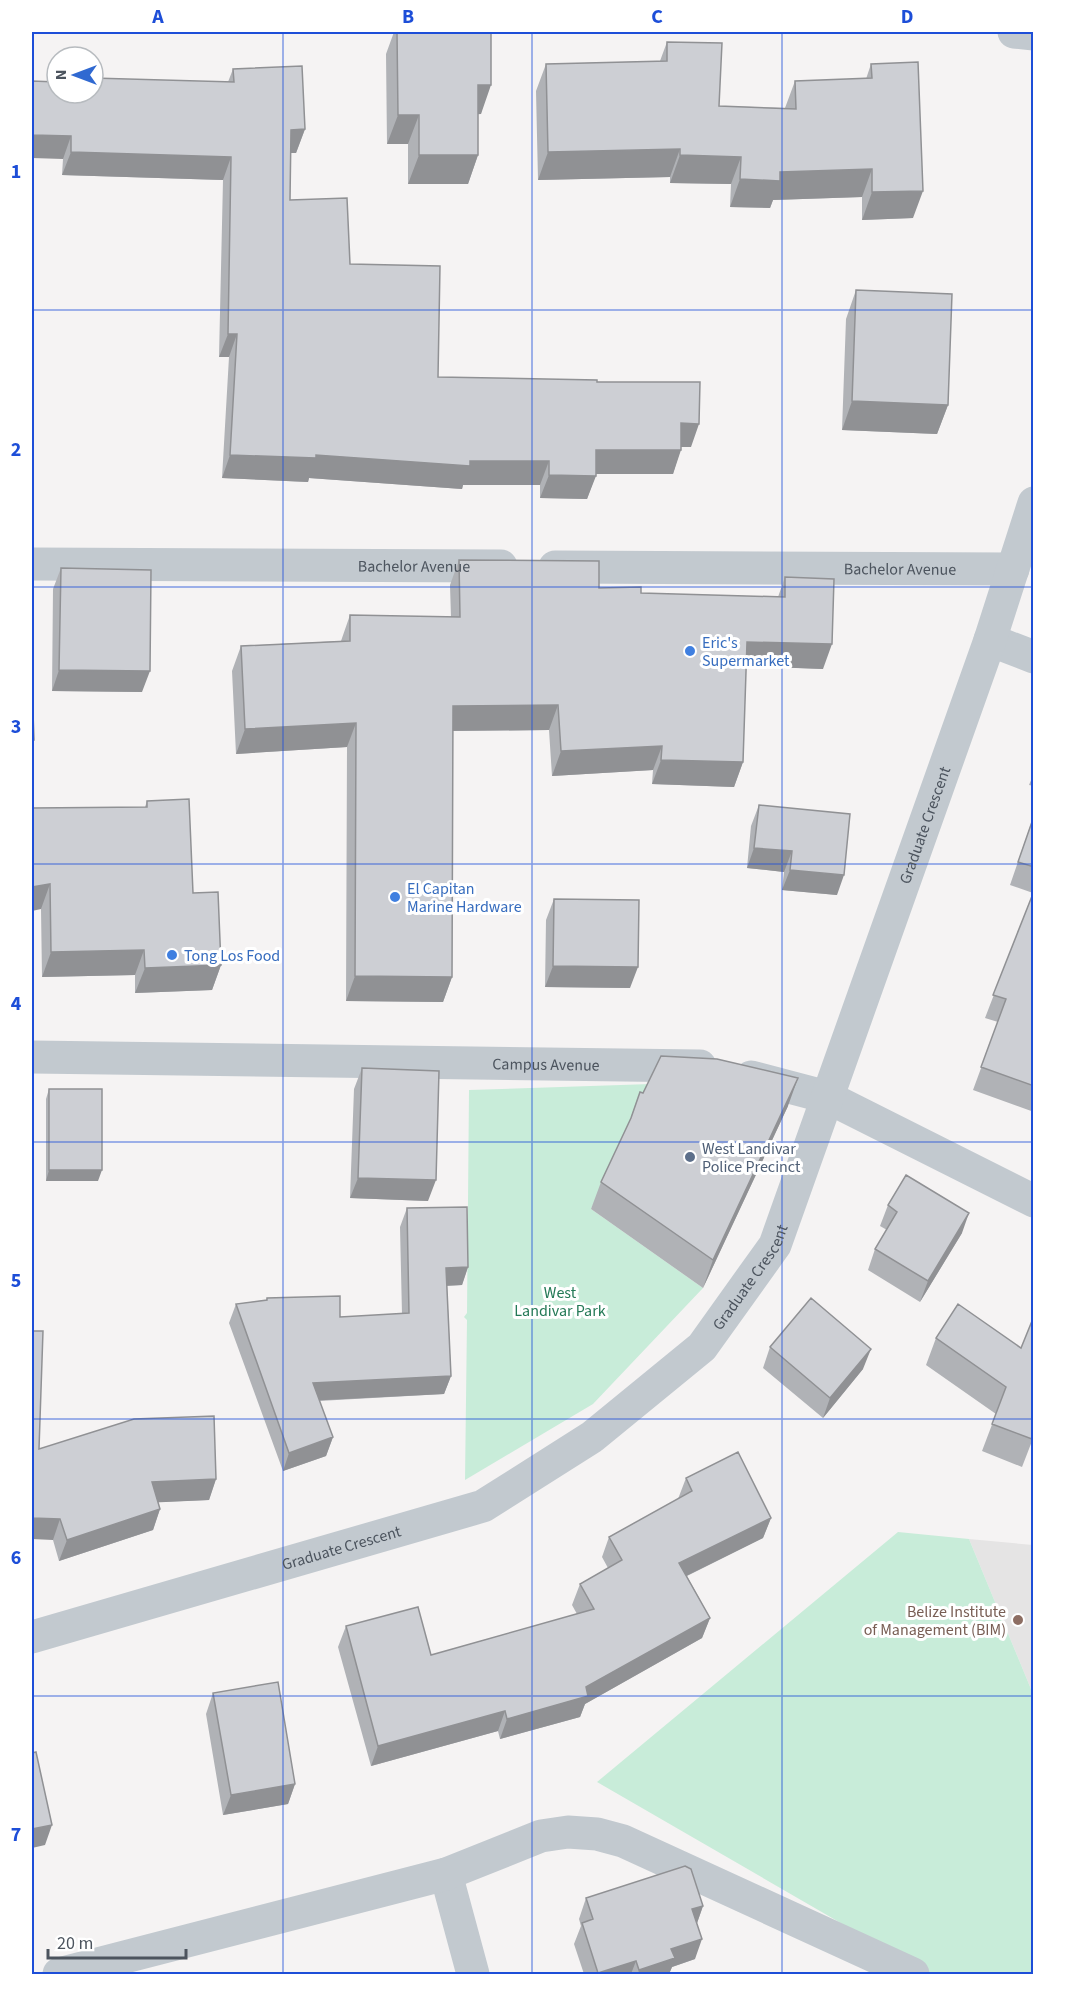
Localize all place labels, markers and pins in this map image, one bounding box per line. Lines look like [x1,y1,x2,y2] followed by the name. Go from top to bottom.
[702,632,790,672] place label: Eric's Supermarket
[683,644,697,658] marker: Eric's Supermarket
[407,878,522,918] place label: El Capitan Marine Hardware
[388,890,402,904] marker: El Capitan Marine Hardware
[184,945,280,967] place label: Tong Los Food
[165,948,179,962] marker: Tong Los Food
[702,1138,801,1178] place label: West Landivar Police Precinct
[683,1150,697,1164] marker: West Landivar Police Precinct
[864,1601,1006,1641] place label: Belize Institute of Management (BIM)
[1011,1613,1025,1627] marker: Belize Institute of Management (BIM)

